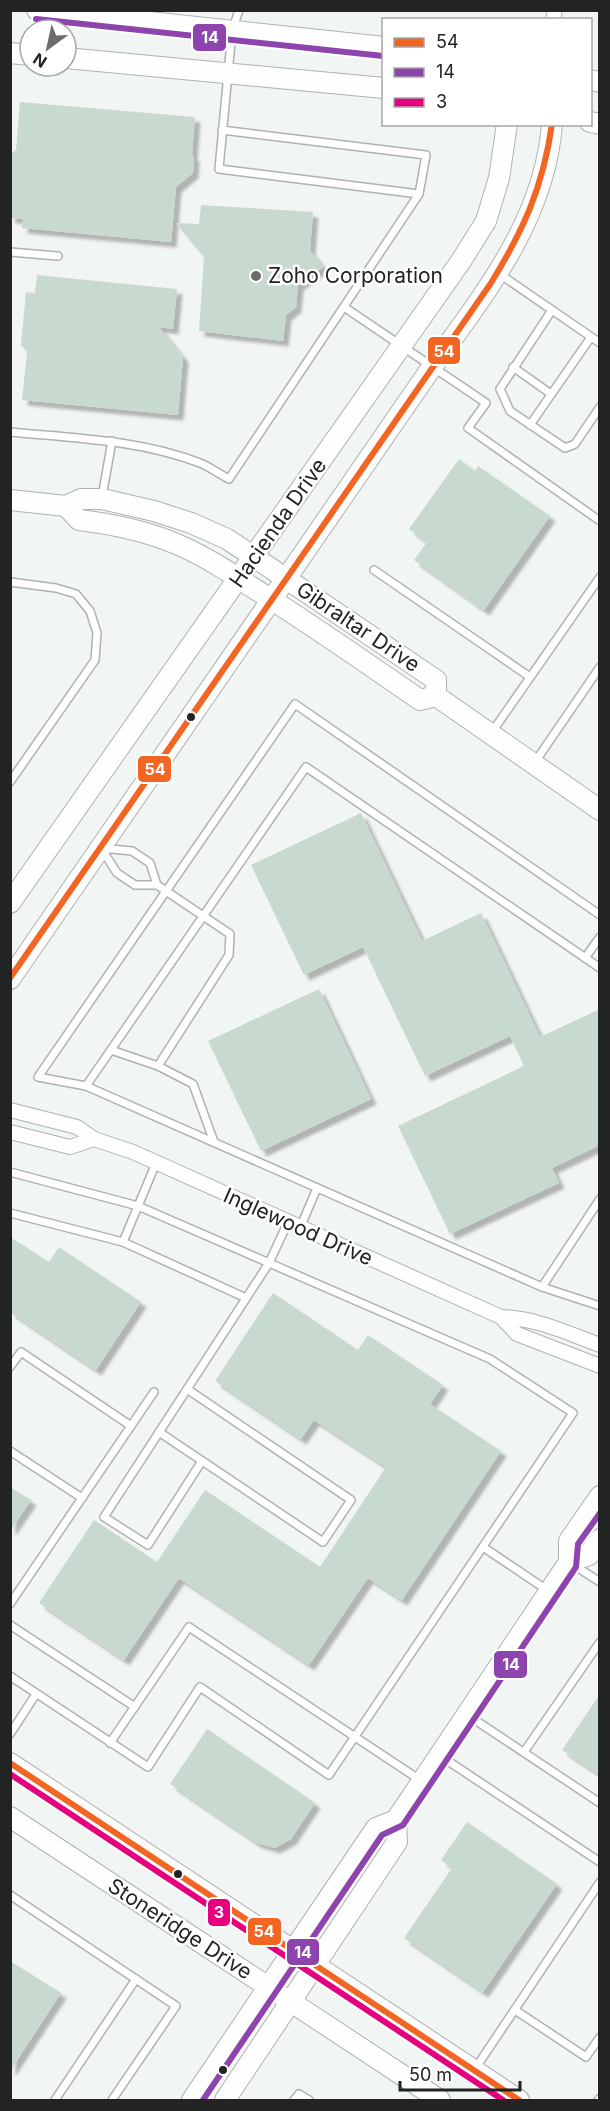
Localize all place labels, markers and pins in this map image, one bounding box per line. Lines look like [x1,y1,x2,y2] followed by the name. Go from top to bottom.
[268,263,443,288] place label: Zoho Corporation
[249,269,263,283] marker: Zoho Corporation
[185,711,197,723] unlabelled marker
[172,1868,184,1880] unlabelled marker
[217,2064,229,2076] unlabelled marker

